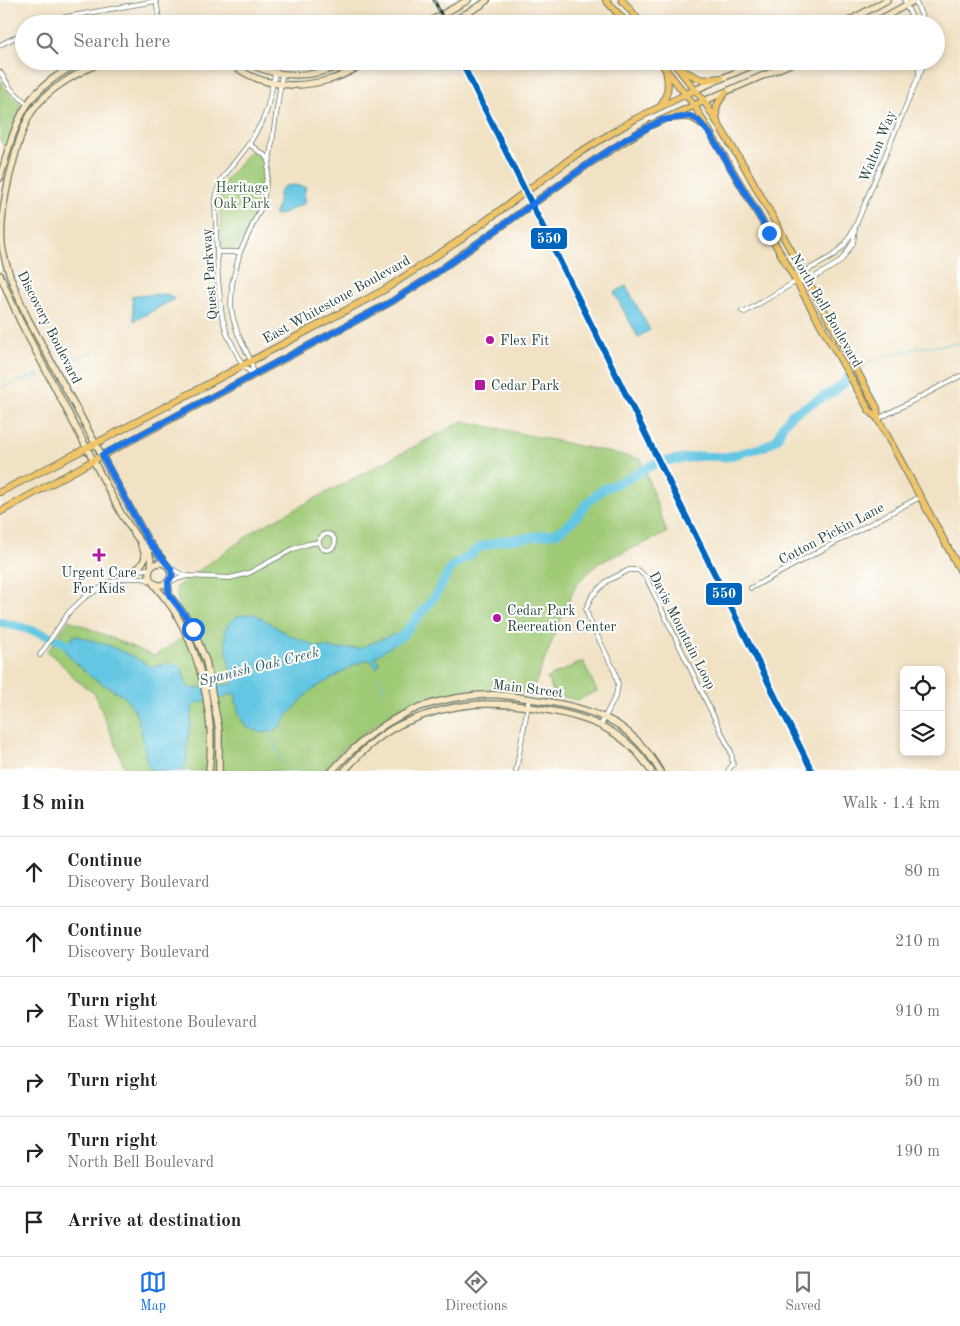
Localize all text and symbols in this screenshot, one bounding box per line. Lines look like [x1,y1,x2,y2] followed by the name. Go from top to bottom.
[15,15,945,70] search box
[33,29,61,57] icon: search
[73,33,170,52] text: Search here
[857,108,899,184] street label: Walton Way
[214,181,270,211] park label: Heritage Oak Park
[758,222,781,245] route end
[200,227,220,320] street label: Quest Parkway
[530,227,568,250] line badge: 550
[537,232,561,246] text: 550
[788,251,864,370] street label: North Bell Boulevard
[260,253,413,346] street label: East Whitestone Boulevard
[15,269,84,386] street label: Discovery Boulevard
[484,334,496,346] marker: Flex Fit
[500,334,549,348] place label: Flex Fit
[473,378,487,392] marker: Cedar Park
[491,379,560,393] place label: Cedar Park
[777,500,886,567] street label: Cotton Pickin Lane
[92,548,106,562] marker: Urgent Care For Kids
[61,566,137,596] place label: Urgent Care For Kids
[646,569,718,692] street label: Davis Mountain Loop
[705,582,743,606] line badge: 550
[712,587,736,601] text: 550
[507,604,616,634] place label: Cedar Park Recreation Center
[491,612,503,624] marker: Cedar Park Recreation Center
[182,618,205,641] route start
[198,645,321,690] water label: Spanish Oak Creek
[900,666,945,756] map controls
[900,666,945,711] button: locate
[492,678,564,700] street label: Main Street
[900,711,945,756] button: layers
[20,793,85,814] text: 18 min
[842,796,940,812] text: Walk · 1.4 km
[67,852,142,871] text: Continue
[20,858,48,886] icon: ahead
[904,864,940,880] text: 80 m
[67,875,210,891] text: Discovery Boulevard
[67,922,142,941] text: Continue
[20,928,48,956] icon: ahead
[895,934,940,950] text: 210 m
[67,945,210,961] text: Discovery Boulevard
[67,992,157,1011] text: Turn right
[20,998,48,1026] icon: right
[895,1004,940,1020] text: 910 m
[67,1015,257,1031] text: East Whitestone Boulevard
[20,1068,48,1096] icon: right
[67,1072,157,1091] text: Turn right
[904,1074,940,1090] text: 50 m
[67,1132,157,1151] text: Turn right
[20,1138,48,1166] icon: right
[895,1144,940,1160] text: 190 m
[67,1155,214,1171] text: North Bell Boulevard
[20,1208,48,1236] icon: arrive
[67,1212,241,1231] text: Arrive at destination
[139,1268,167,1315] tab: Map
[445,1268,507,1315] tab: Directions
[785,1268,821,1315] tab: Saved

